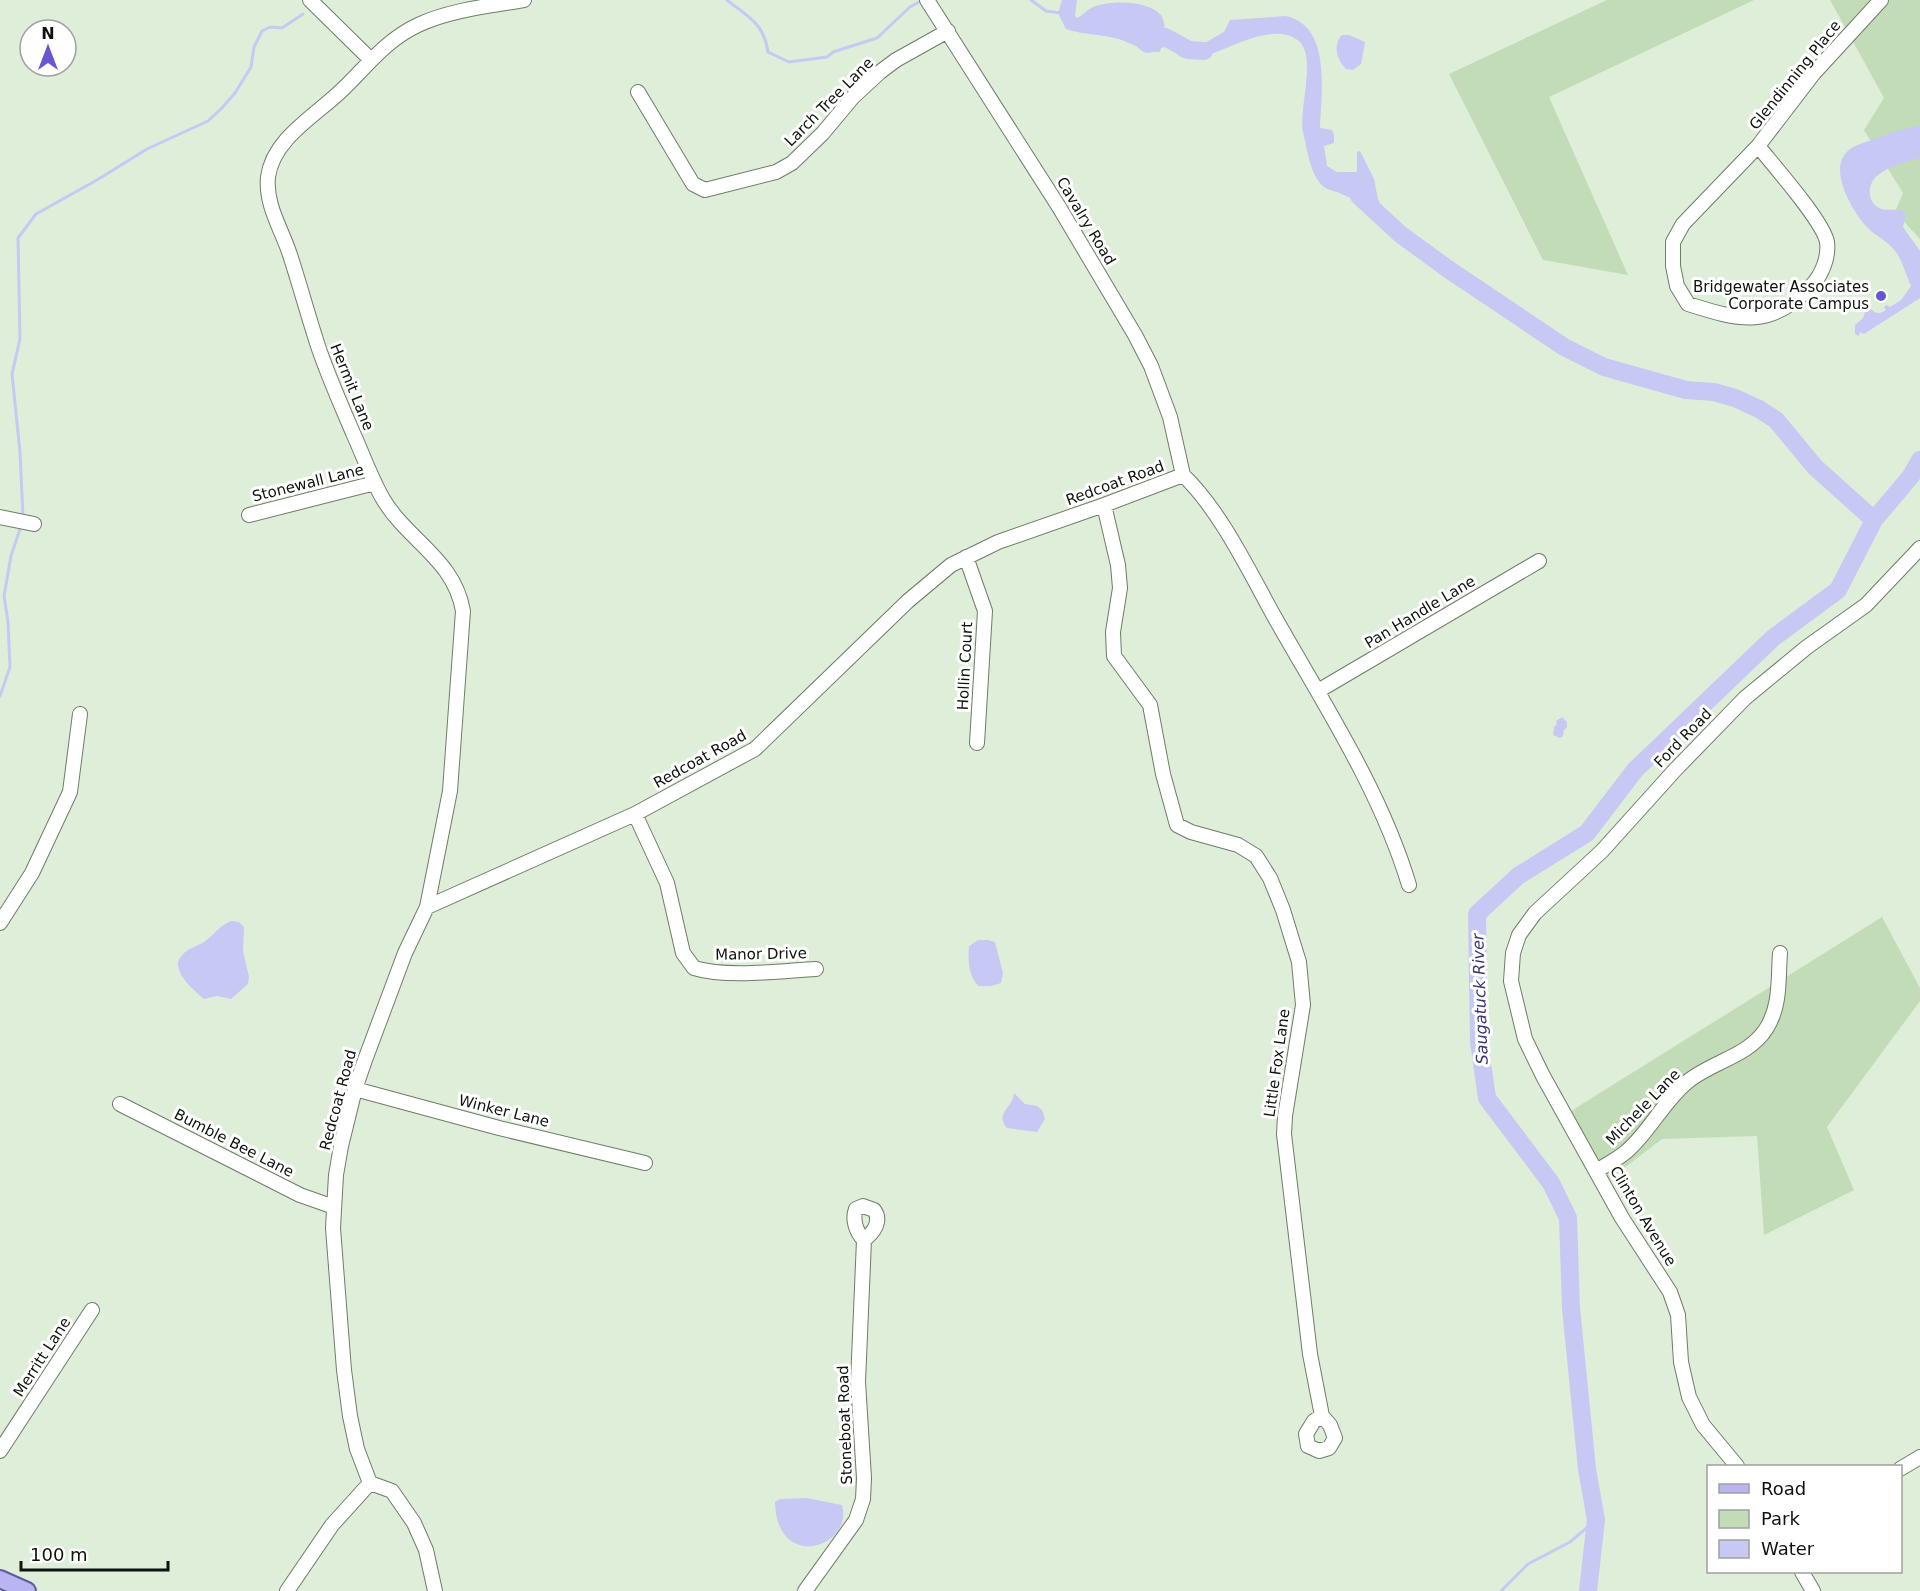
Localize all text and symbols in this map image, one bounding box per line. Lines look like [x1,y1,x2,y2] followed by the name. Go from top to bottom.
[1746,17,1844,133] street label: Glendinning Place
[18,18,78,78] north arrow
[41,24,55,43] text: N
[781,54,877,150] street label: Larch Tree Lane
[1053,174,1119,268] street label: Cavalry Road
[1693,278,1869,313] place label: Bridgewater Associates Corporate Campus
[1874,289,1888,303] marker: Bridgewater Associates Corporate Campus
[326,341,378,433] street label: Hermit Lane
[1063,457,1167,509] street label: Redcoat Road
[250,460,366,506] street label: Stonewall Lane
[1361,572,1479,652] street label: Pan Handle Lane
[954,621,976,711] street label: Hollin Court
[1650,705,1716,771] street label: Ford Road
[650,726,750,792] street label: Redcoat Road
[1468,932,1492,1065] water label: Saugatuck River
[715,944,807,964] street label: Manor Drive
[1260,1008,1294,1118] street label: Little Fox Lane
[316,1048,360,1152] street label: Redcoat Road
[1602,1065,1684,1149] street label: Michele Lane
[457,1091,551,1131] street label: Winker Lane
[171,1105,297,1181] street label: Bumble Bee Lane
[1606,1163,1680,1269] street label: Clinton Avenue
[10,1314,74,1400] street label: Merritt Lane
[834,1365,856,1485] street label: Stoneboat Road
[1707,1465,1902,1573] legend
[1761,1478,1806,1499] text: Road
[1761,1508,1800,1529] text: Park
[21,1534,168,1572] scale bar
[1761,1538,1815,1559] text: Water
[30,1544,88,1565] text: 100 m

